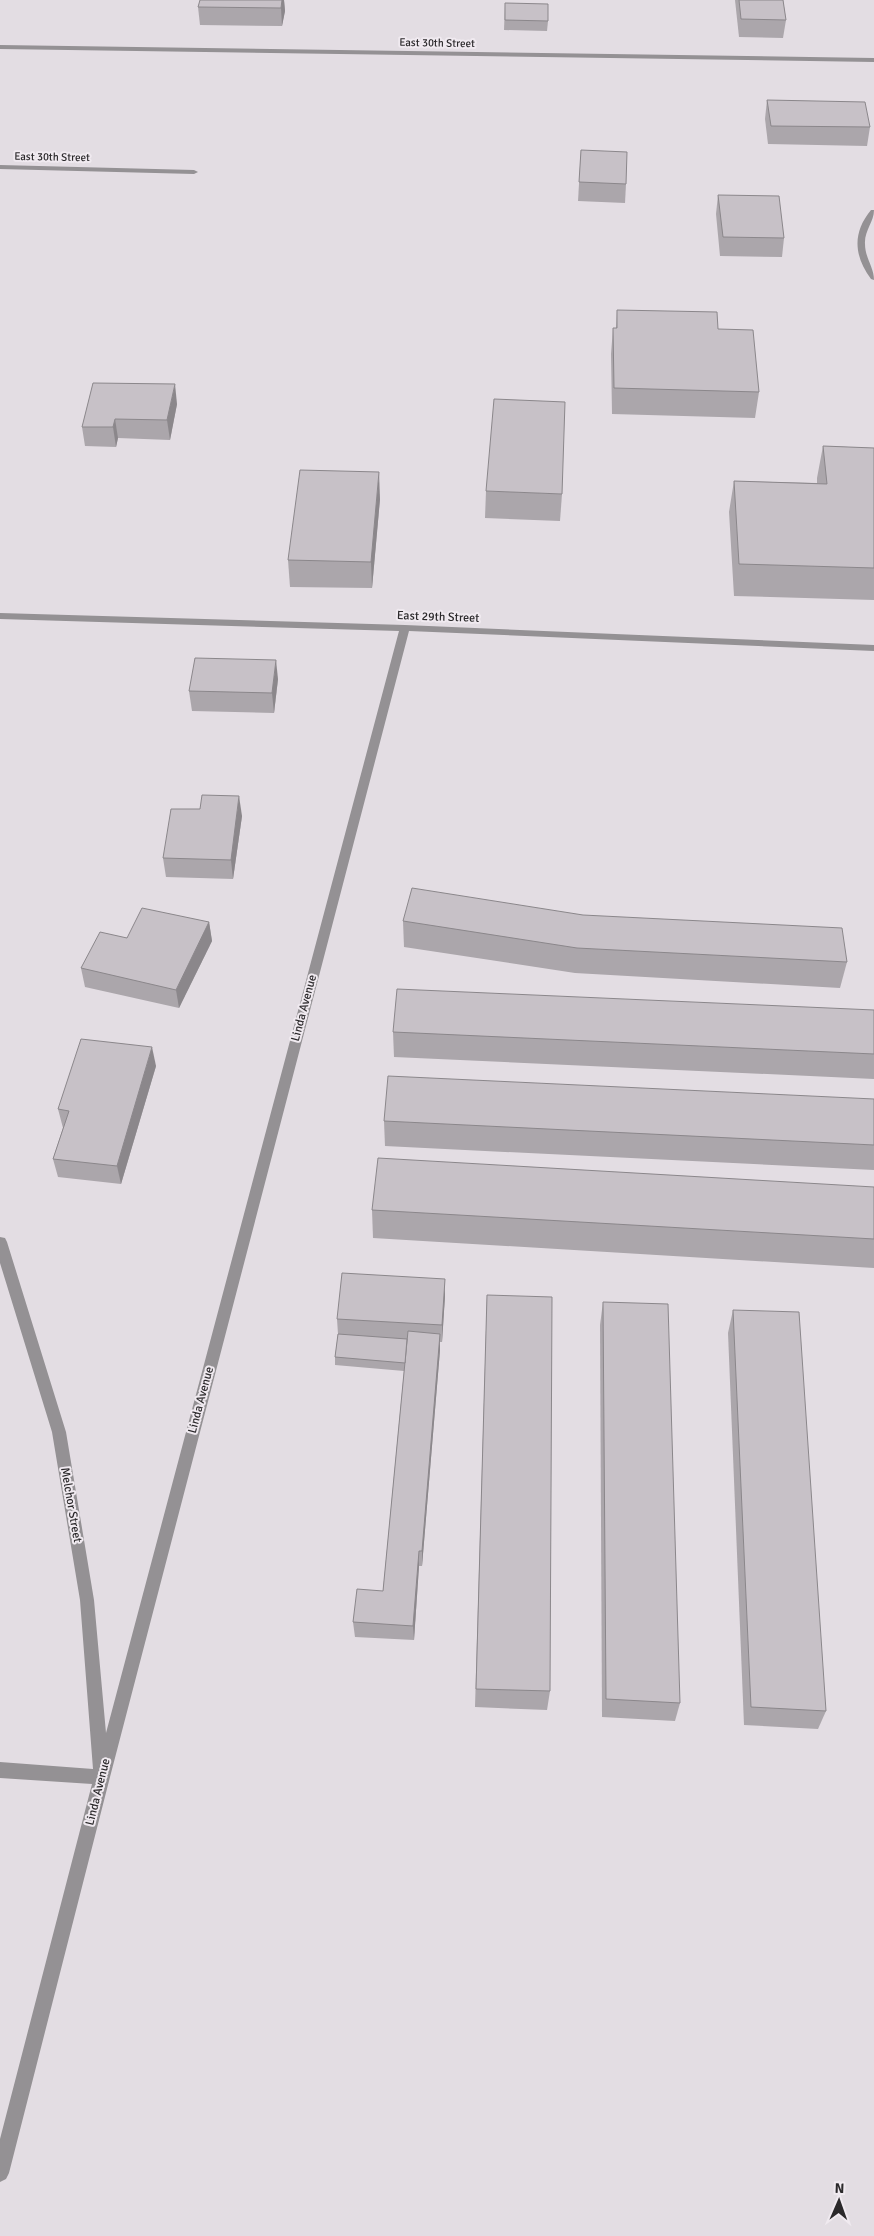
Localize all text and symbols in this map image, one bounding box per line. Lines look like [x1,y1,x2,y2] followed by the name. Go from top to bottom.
[399,36,475,50] street label: East 30th Street
[14,150,90,164] street label: East 30th Street
[397,608,479,626] street label: East 29th Street
[288,973,320,1043] street label: Linda Avenue
[185,1365,217,1435] street label: Linda Avenue
[57,1466,85,1544] street label: Melchor Street
[82,1757,114,1827] street label: Linda Avenue
[814,2176,864,2226] north arrow
[834,2180,845,2197] text: N

